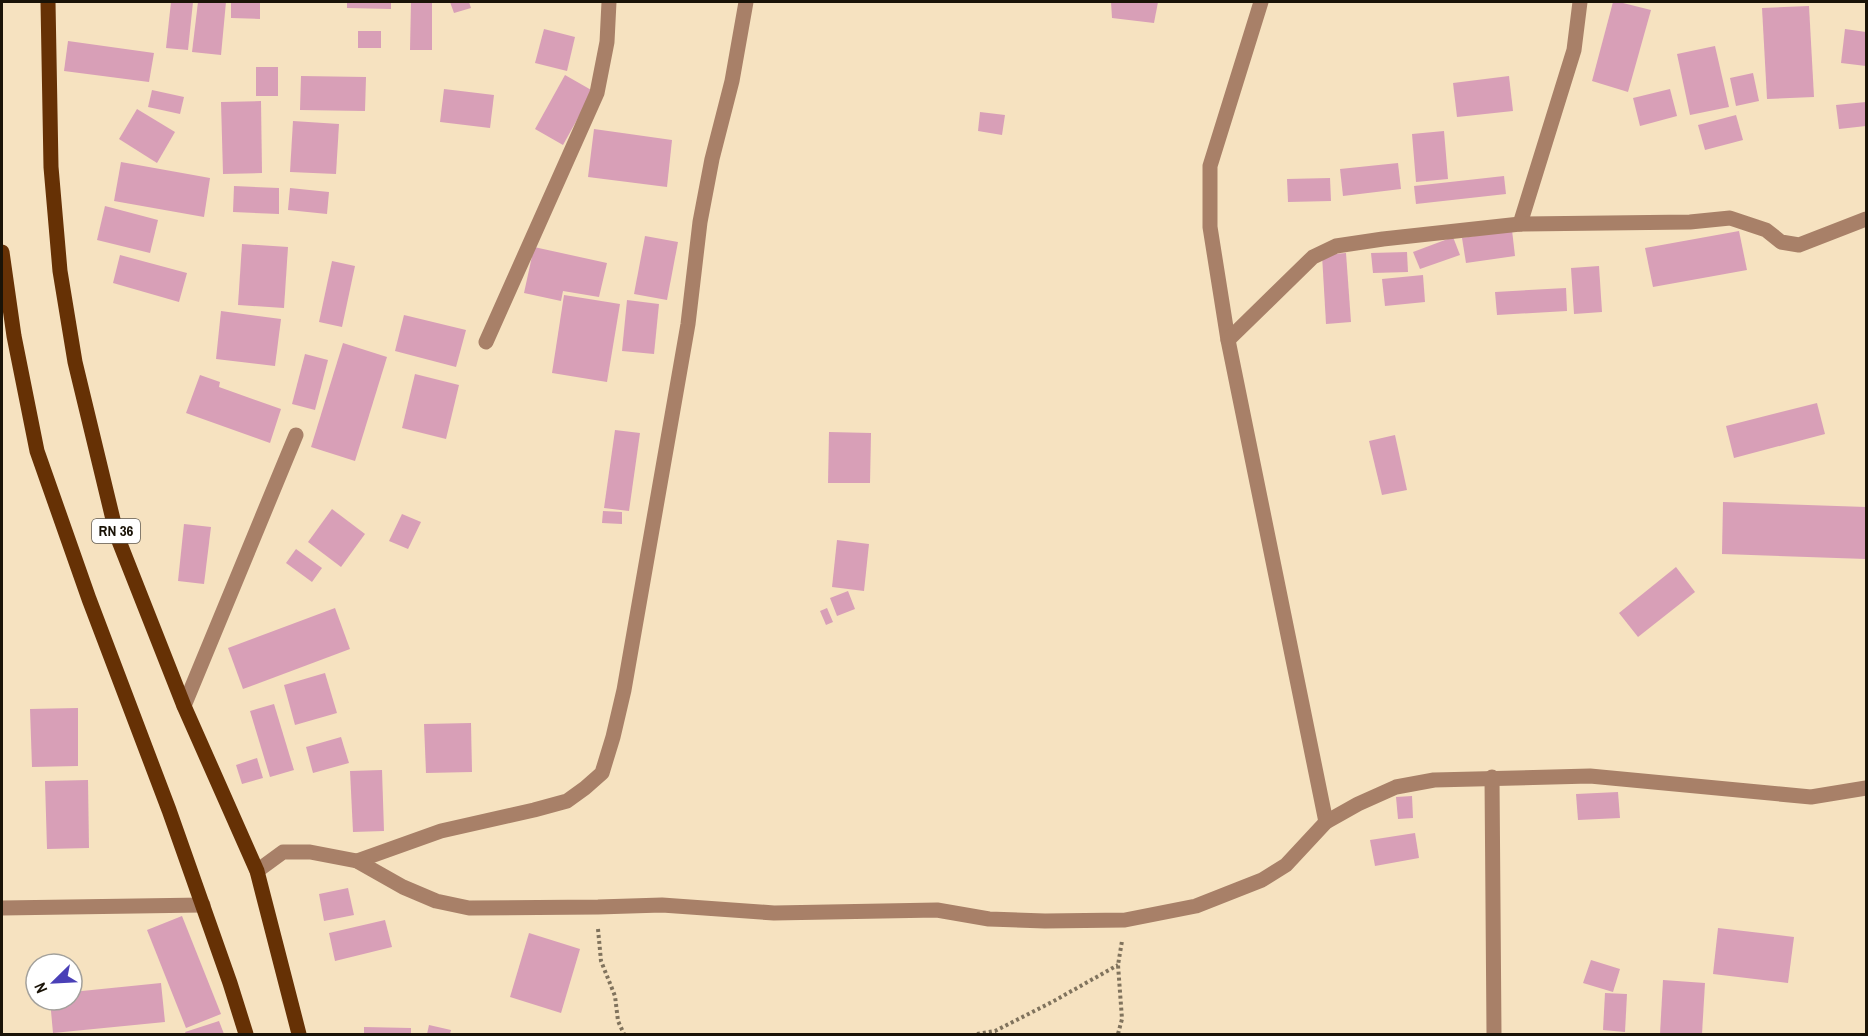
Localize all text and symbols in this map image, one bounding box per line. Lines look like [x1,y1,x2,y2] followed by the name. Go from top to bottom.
[92,519,140,543] road number: RN 36
[24,952,84,1012] north arrow
[28,979,52,997] text: N

